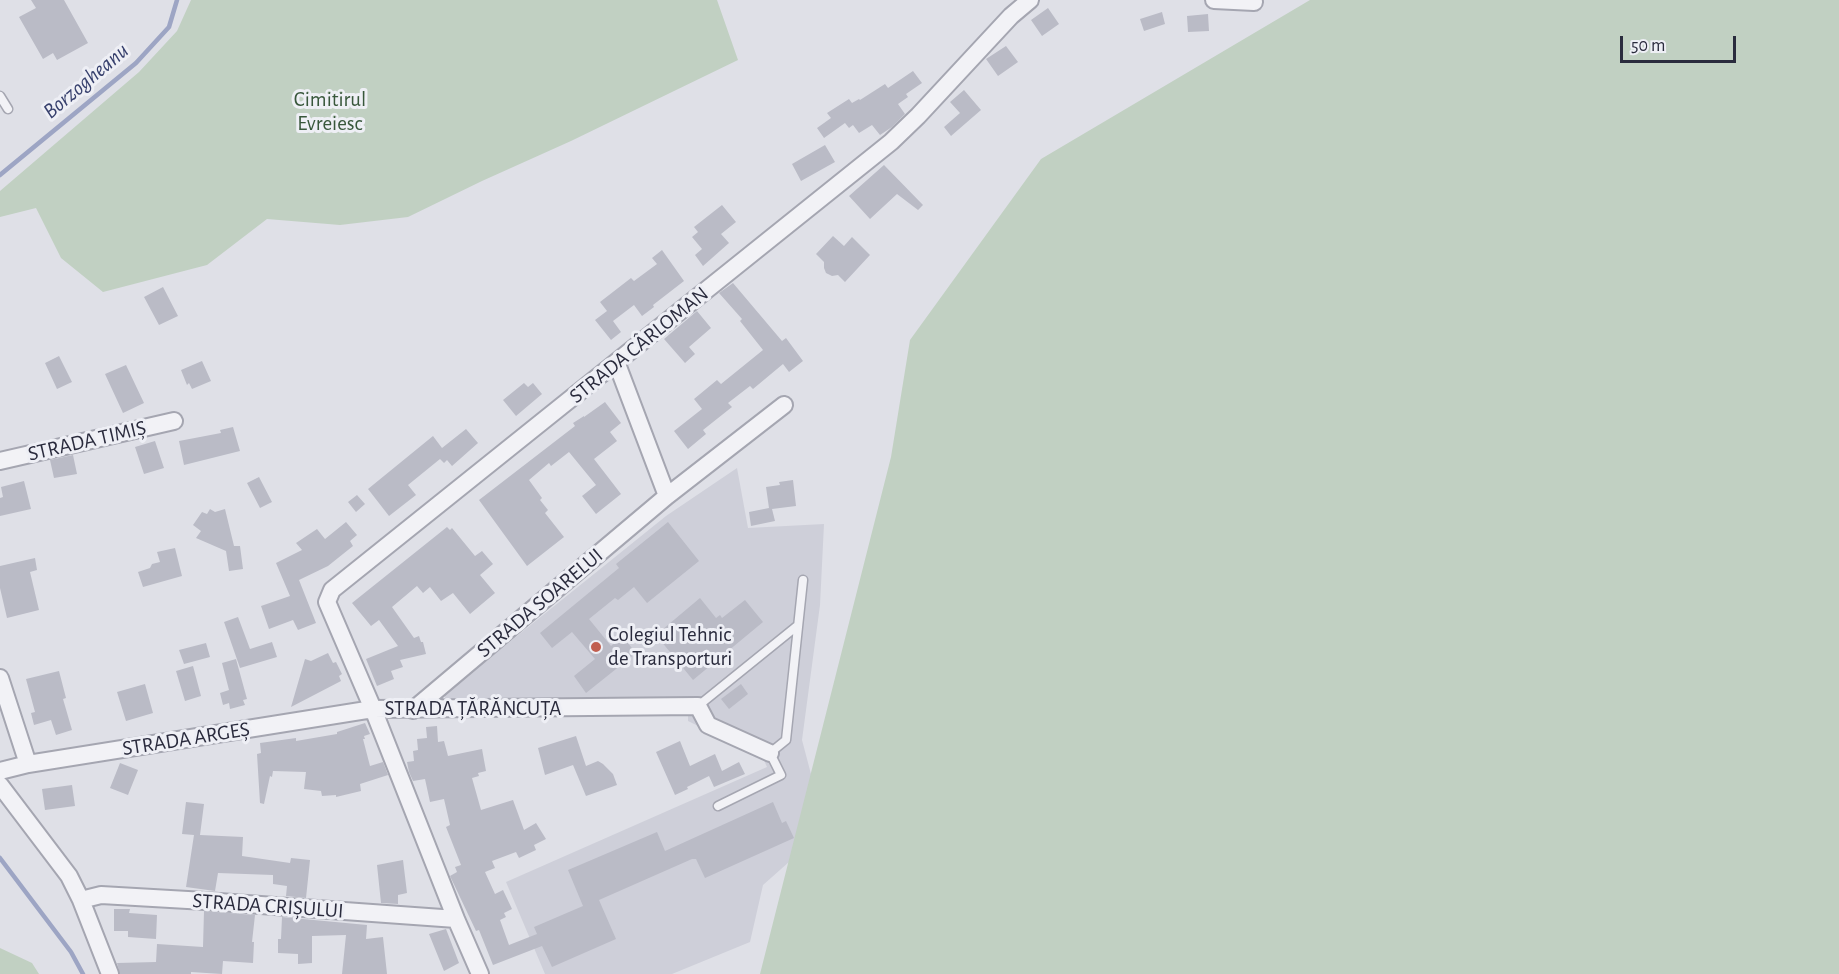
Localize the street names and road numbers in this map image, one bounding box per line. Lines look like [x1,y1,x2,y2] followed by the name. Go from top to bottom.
[564,281,714,409] street label: STRADA CÂRLOMAN
[25,415,149,467] street label: STRADA TIMIȘ
[472,543,608,663] street label: STRADA SOARELUI
[385,696,561,722] street label: STRADA ȚĂRĂNCUȚA
[120,716,252,762] street label: STRADA ARGEȘ
[192,888,344,924] street label: STRADA CRIȘULUI

